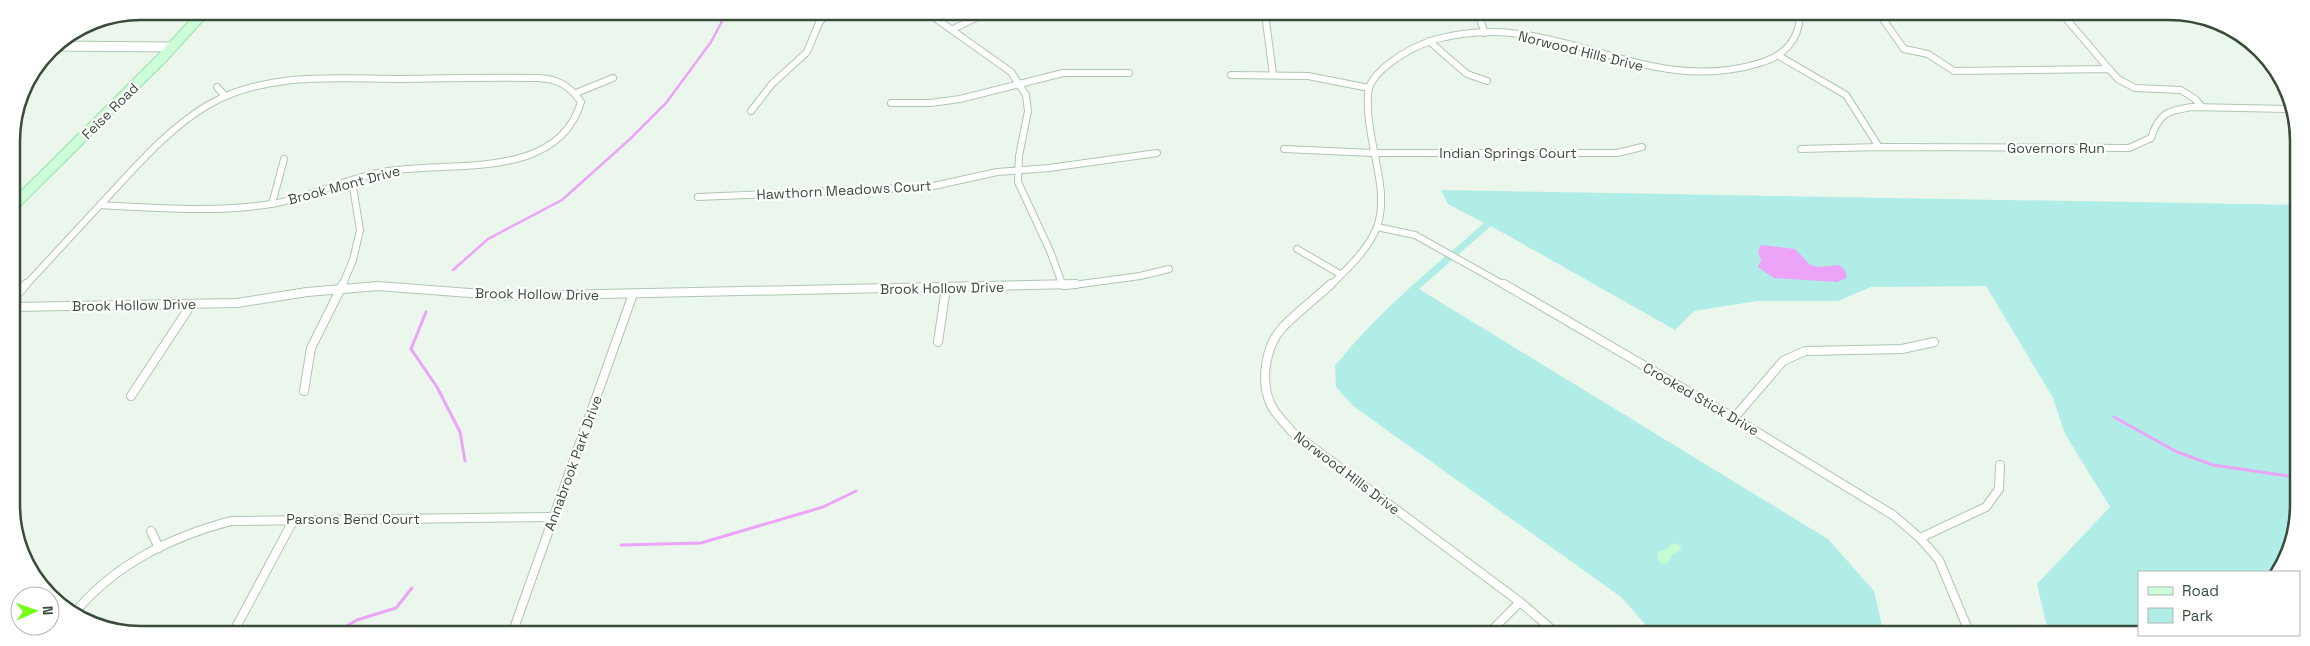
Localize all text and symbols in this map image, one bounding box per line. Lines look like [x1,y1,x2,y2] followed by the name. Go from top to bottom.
[1517,27,1645,75] street label: Norwood Hills Drive
[78,79,142,143] street label: Feise Road
[2007,139,2105,157] street label: Governors Run
[1439,144,1577,162] street label: Indian Springs Court
[286,161,402,209] street label: Brook Mont Drive
[756,176,932,204] street label: Hawthorn Meadows Court
[880,278,1004,298] street label: Brook Hollow Drive
[475,284,599,304] street label: Brook Hollow Drive
[72,295,196,315] street label: Brook Hollow Drive
[1640,358,1762,440] street label: Crooked Stick Drive
[540,393,606,533] street label: Annabrook Park Drive
[1290,427,1404,519] street label: Norwood Hills Drive
[286,510,420,528] street label: Parsons Bend Court
[2138,571,2300,636] legend
[2182,581,2219,600] text: Road
[10,586,60,636] north arrow
[39,606,57,616] text: N
[2182,606,2213,625] text: Park

